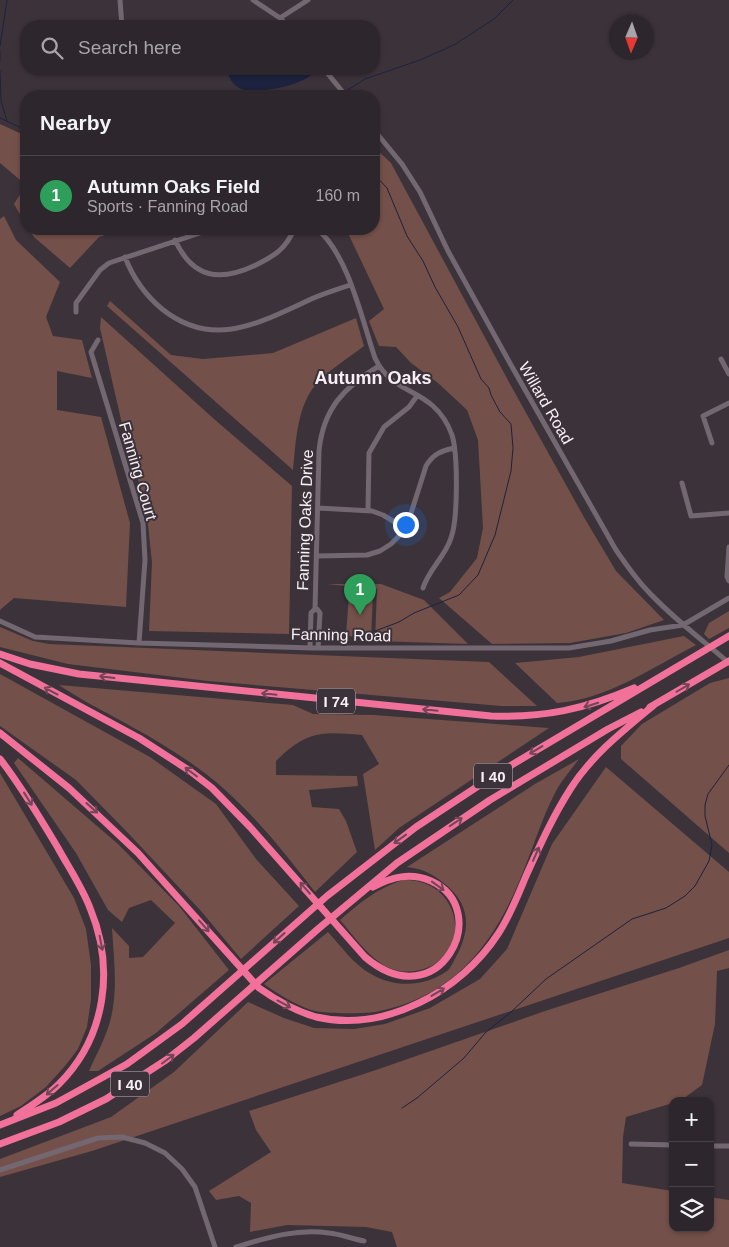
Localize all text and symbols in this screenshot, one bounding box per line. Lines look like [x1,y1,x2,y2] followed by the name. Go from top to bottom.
[609,15,654,60] north arrow
[20,20,380,75] search box
[38,34,66,62] icon: search
[78,37,182,58] text: Search here
[40,111,111,134] text: Nearby
[87,176,260,197] text: Autumn Oaks Field
[52,187,60,204] text: 1
[316,187,360,204] text: 160 m
[87,198,248,215] text: Sports · Fanning Road
[516,359,576,447] street label: Willard Road
[314,368,432,388] district label: Autumn Oaks
[116,420,160,523] street label: Fanning Court
[294,449,316,591] street label: Fanning Oaks Drive
[393,512,419,538] your location
[344,574,376,615] pin: 1
[291,626,391,644] street label: Fanning Road
[99,672,115,682] one-way arrow
[675,683,689,693] one-way arrow
[44,685,59,695] one-way arrow
[317,688,355,714] road number: I 74
[261,689,277,699] one-way arrow
[584,700,600,710] one-way arrow
[423,705,439,715] one-way arrow
[529,746,544,756] one-way arrow
[474,764,512,788] road number: I 40
[184,767,198,777] one-way arrow
[23,792,33,806] one-way arrow
[85,802,98,814] one-way arrow
[448,817,462,827] one-way arrow
[393,834,407,844] one-way arrow
[531,847,541,862] one-way arrow
[299,881,310,894] one-way arrow
[431,881,445,891] one-way arrow
[198,919,209,932] one-way arrow
[273,932,286,944] one-way arrow
[97,935,106,951] one-way arrow
[431,987,445,997] one-way arrow
[276,1000,291,1009] one-way arrow
[161,1053,174,1064] one-way arrow
[111,1072,149,1096] road number: I 40
[46,1084,59,1095] one-way arrow
[669,1097,714,1232] map controls
[669,1097,714,1142] button: +
[669,1142,714,1187] button: −
[669,1187,714,1232] button: layers

